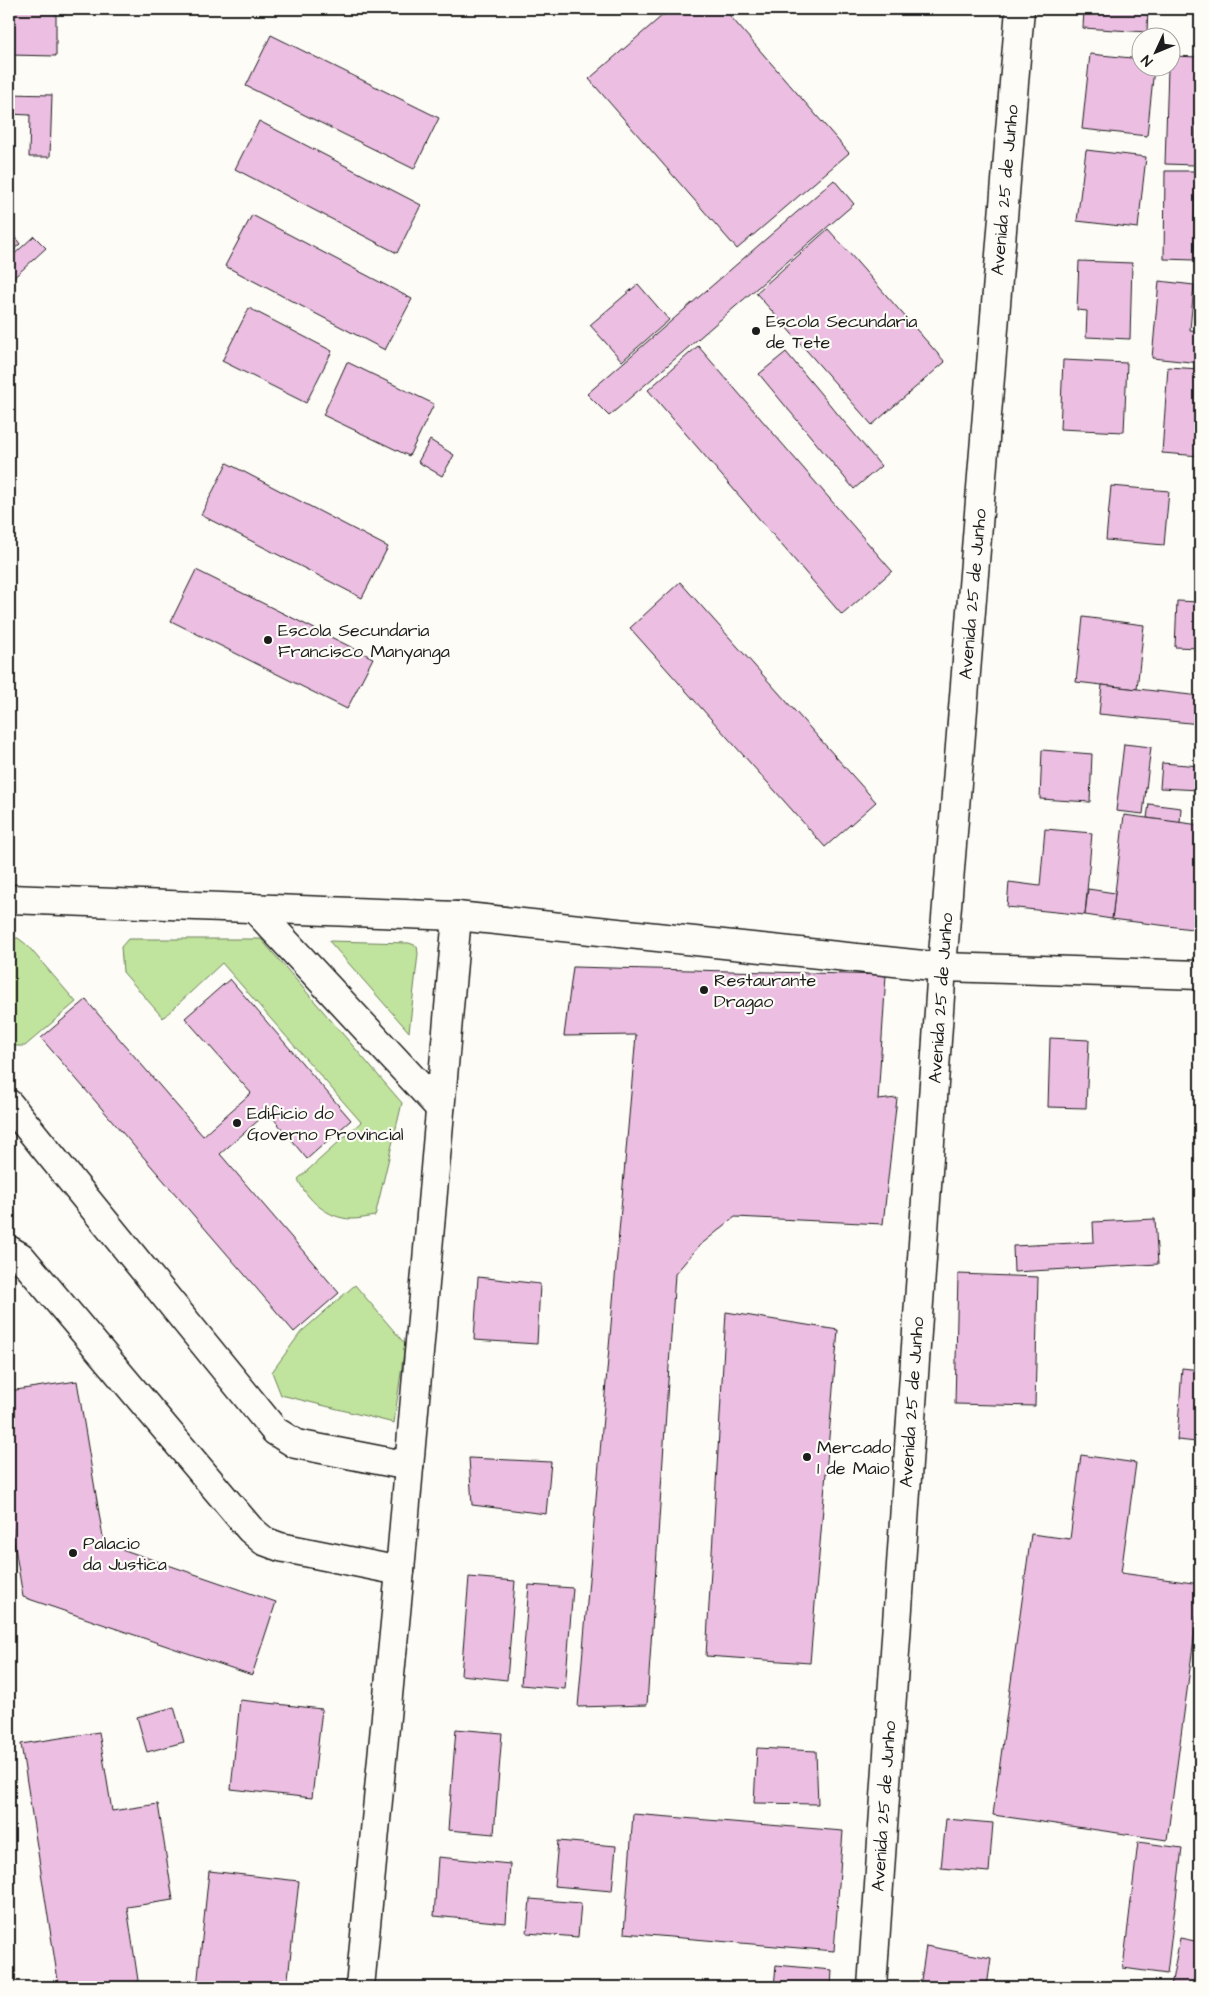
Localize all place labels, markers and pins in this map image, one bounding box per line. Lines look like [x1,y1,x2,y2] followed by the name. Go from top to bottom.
[766,309,917,355] place label: Escola Secundaria de Tete
[750,325,762,337] marker: Escola Secundaria de Tete
[278,618,450,665] place label: Escola Secundaria Francisco Manyanga
[262,634,274,646] marker: Escola Secundaria Francisco Manyanga
[714,968,817,1015] place label: Restaurante Dragao
[698,984,710,996] marker: Restaurante Dragao
[247,1101,404,1147] place label: Edificio do Governo Provincial
[231,1117,243,1129] marker: Edificio do Governo Provincial
[817,1435,891,1481] place label: Mercado 1 de Maio
[801,1451,813,1463] marker: Mercado 1 de Maio
[83,1531,167,1577] place label: Palacio da Justica
[67,1547,79,1559] marker: Palacio da Justica

